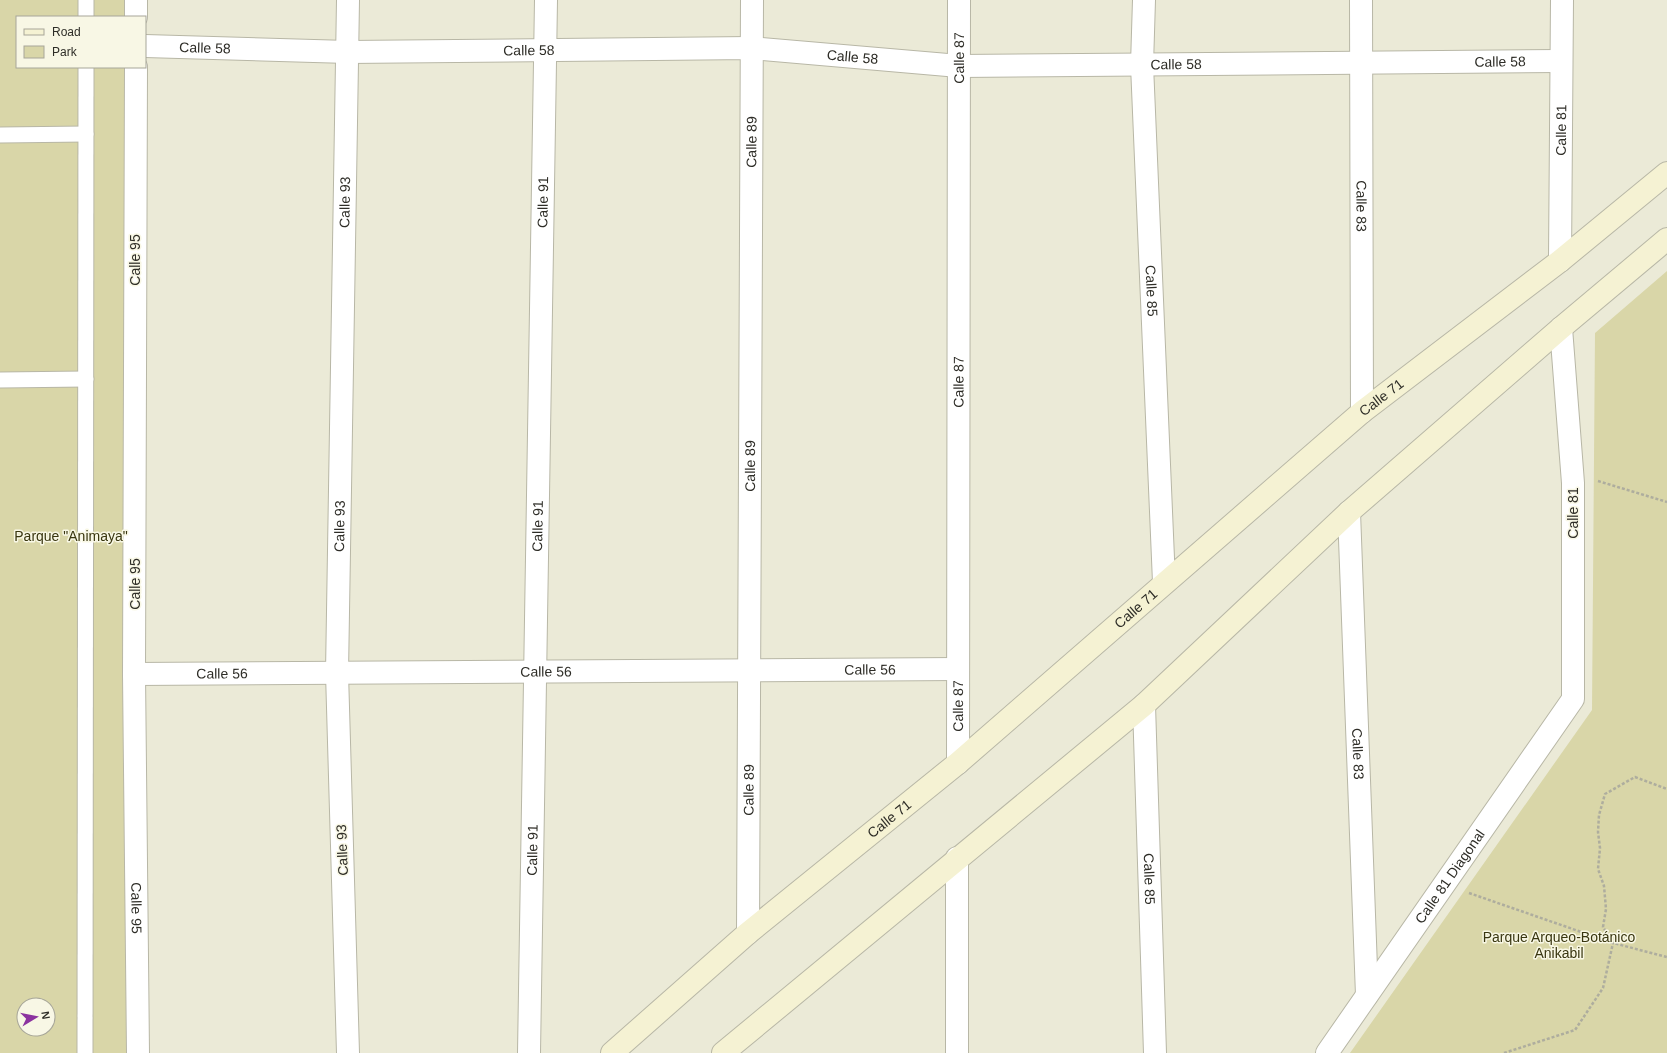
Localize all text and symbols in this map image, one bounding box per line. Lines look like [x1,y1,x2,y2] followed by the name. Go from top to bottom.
[16,16,146,68] legend
[52,25,81,39] text: Road
[951,32,967,84] street label: Calle 87
[179,39,231,57] street label: Calle 58
[503,42,555,58] street label: Calle 58
[52,45,78,59] text: Park
[826,47,879,67] street label: Calle 58
[1474,53,1526,70] street label: Calle 58
[1150,56,1202,72] street label: Calle 58
[1553,104,1569,156] street label: Calle 81
[743,116,760,168] street label: Calle 89
[336,176,353,228] street label: Calle 93
[534,176,551,228] street label: Calle 91
[1353,180,1370,232] street label: Calle 83
[127,234,143,286] street label: Calle 95
[1143,265,1161,317] street label: Calle 85
[950,356,967,408] street label: Calle 87
[1356,375,1407,419] street label: Calle 71
[742,440,758,492] street label: Calle 89
[1565,487,1581,539] street label: Calle 81
[331,500,348,552] street label: Calle 93
[529,500,546,552] street label: Calle 91
[14,528,128,544] park label: Parque "Animaya"
[127,558,143,610] street label: Calle 95
[1111,586,1161,631] street label: Calle 71
[844,661,896,678] street label: Calle 56
[520,663,572,680] street label: Calle 56
[196,665,248,682] street label: Calle 56
[950,680,966,732] street label: Calle 87
[1349,728,1367,780] street label: Calle 83
[741,764,757,816] street label: Calle 89
[864,796,914,841] street label: Calle 71
[333,824,351,876] street label: Calle 93
[524,824,541,876] street label: Calle 91
[1412,826,1488,926] street label: Calle 81 Diagonal
[1141,853,1158,905] street label: Calle 85
[128,882,145,934] street label: Calle 95
[1483,929,1635,961] park label: Parque Arqueo-Botánico Anikabil
[16,997,56,1037] north arrow
[39,1010,52,1020] text: N

